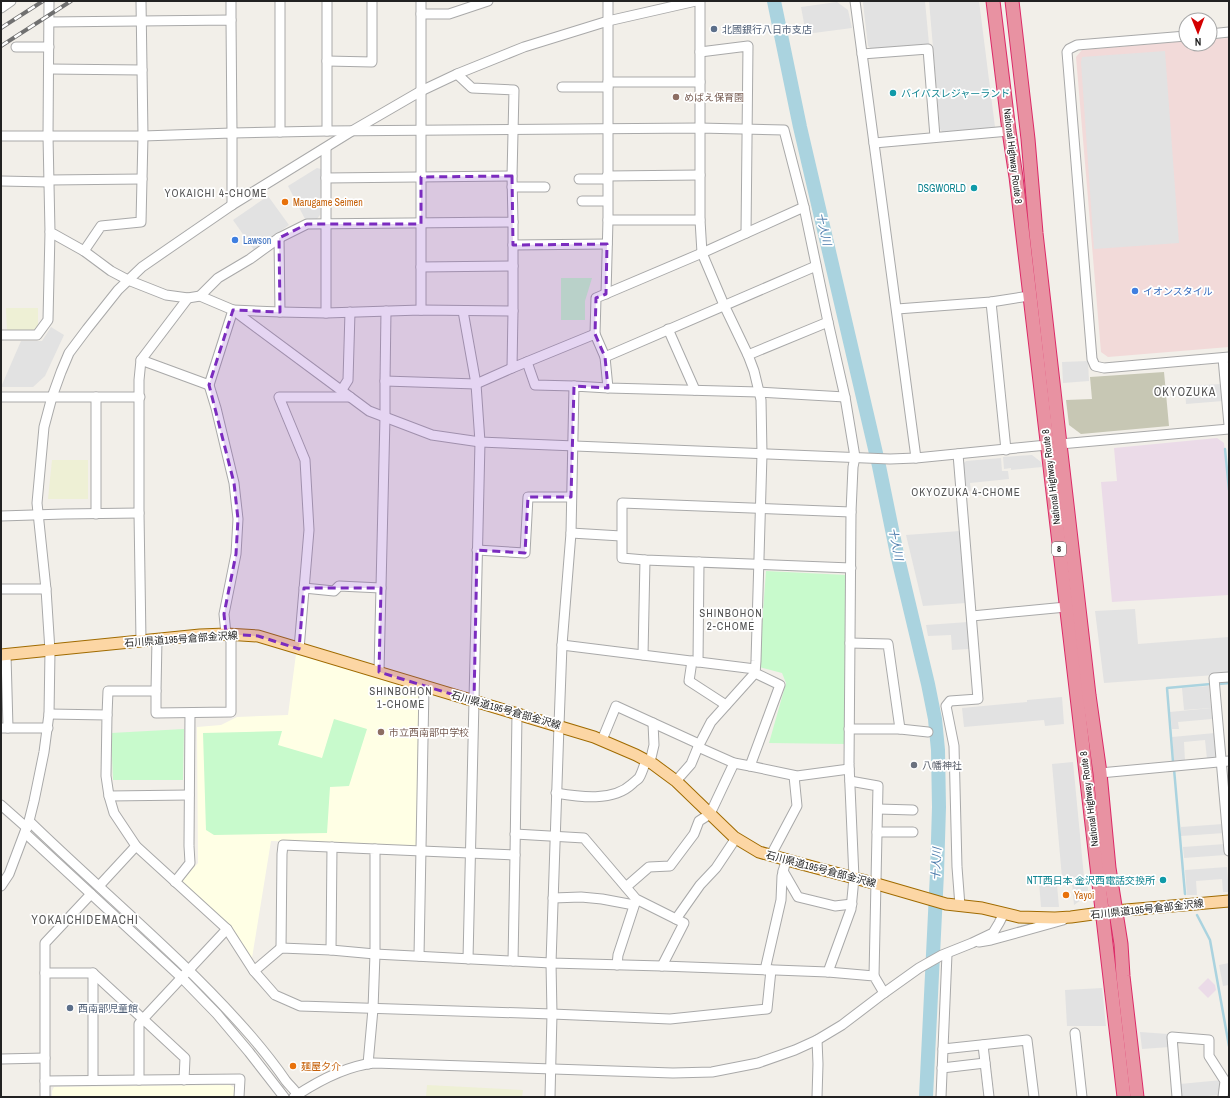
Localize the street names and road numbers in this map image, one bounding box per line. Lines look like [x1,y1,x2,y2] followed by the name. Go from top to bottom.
[1001,108,1025,205] street label: National Highway Route 8
[1039,428,1063,525] street label: National Highway Route 8
[1052,542,1066,556] road number: 8
[124,629,238,649] street label: 石川県道195号倉部金沢線
[450,688,562,732] street label: 石川県道195号倉部金沢線
[1077,750,1101,847] street label: National Highway Route 8
[764,848,878,890] street label: 石川県道195号倉部金沢線
[1090,897,1204,921] street label: 石川県道195号倉部金沢線

